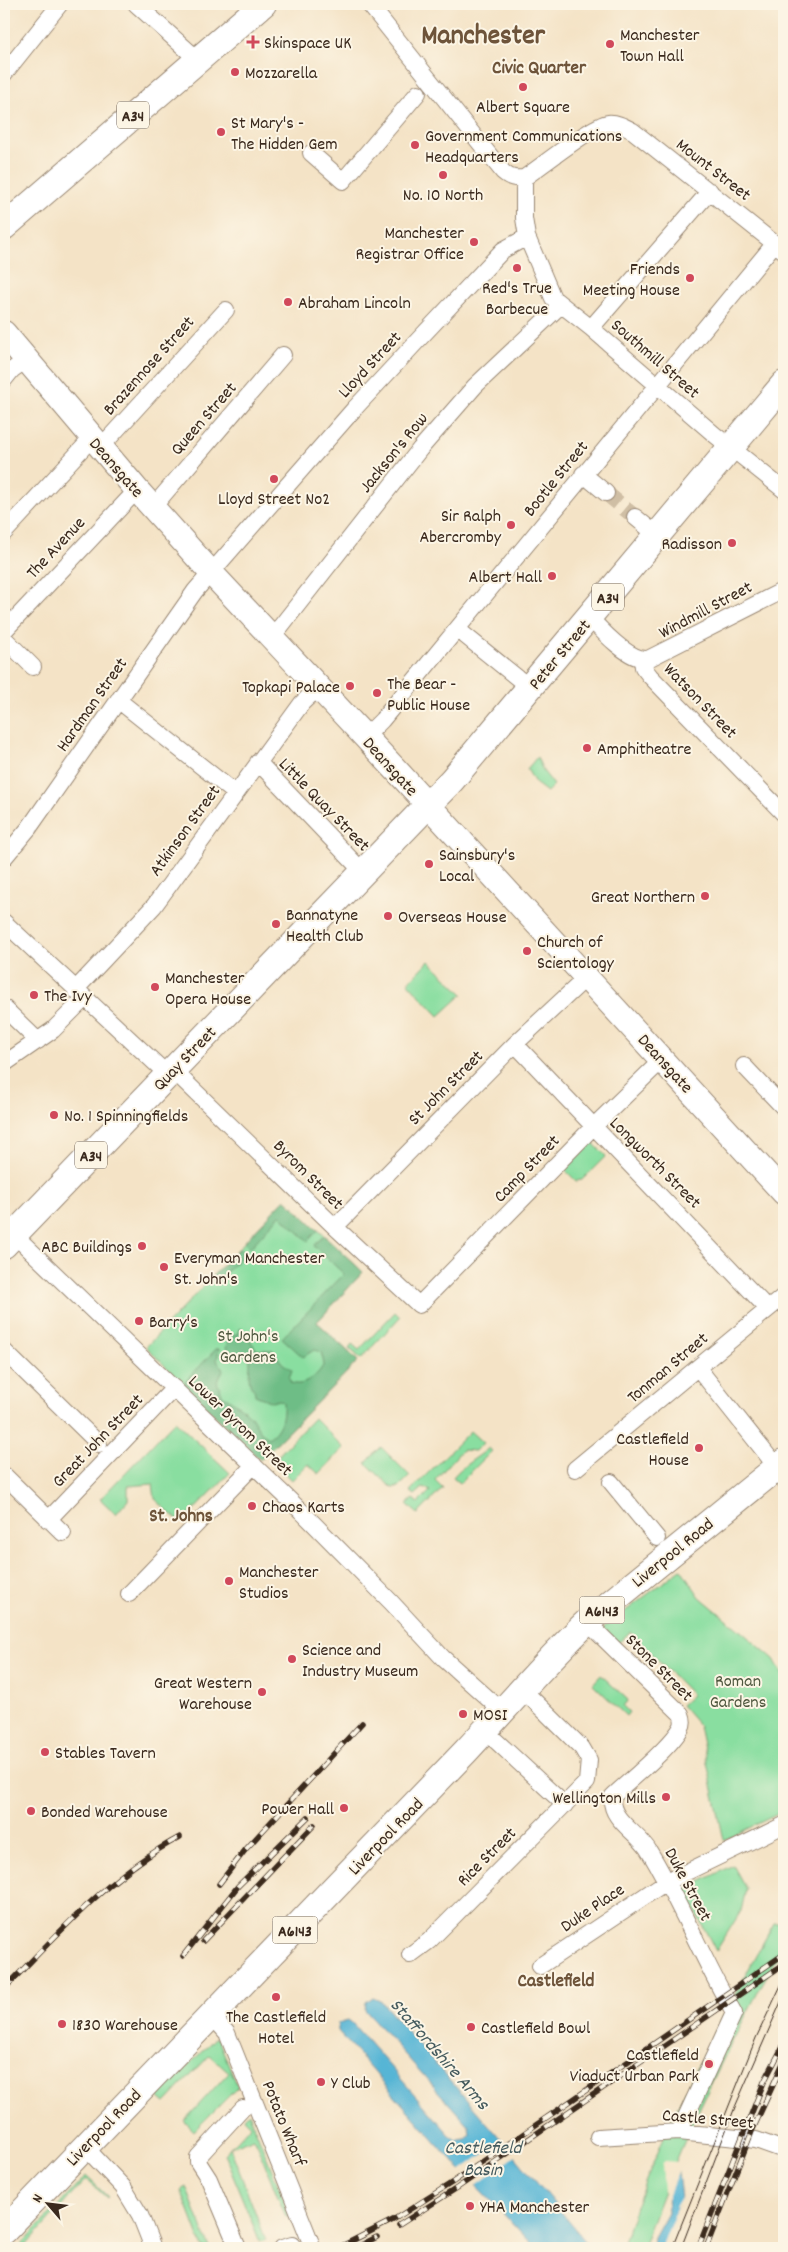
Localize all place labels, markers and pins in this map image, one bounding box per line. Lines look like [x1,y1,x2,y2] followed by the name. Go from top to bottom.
[620,24,700,70] place label: Manchester Town Hall
[264,32,352,57] place label: Skinspace UK
[246,35,260,49] marker: Skinspace UK
[604,38,616,50] marker: Manchester Town Hall
[245,62,318,87] place label: Mozzarella
[229,66,241,78] marker: Mozzarella
[517,81,529,93] marker: Albert Square
[476,96,570,121] place label: Albert Square
[231,112,338,158] place label: St Mary's - The Hidden Gem
[425,125,622,171] place label: Government Communications Headquarters
[215,126,227,138] marker: St Mary's - The Hidden Gem
[409,139,421,151] marker: Government Communications Headquarters
[437,169,449,181] marker: No. 10 North
[403,184,483,209] place label: No. 10 North
[356,222,464,268] place label: Manchester Registrar Office
[468,236,480,248] marker: Manchester Registrar Office
[583,258,680,304] place label: Friends Meeting House
[511,262,523,274] marker: Red's True Barbecue
[684,272,696,284] marker: Friends Meeting House
[482,277,552,323] place label: Red's True Barbecue
[298,292,411,317] place label: Abraham Lincoln
[282,296,294,308] marker: Abraham Lincoln
[268,473,280,485] marker: Lloyd Street No2
[218,488,330,513] place label: Lloyd Street No2
[419,505,502,551] place label: Sir Ralph Abercromby
[505,519,517,531] marker: Sir Ralph Abercromby
[662,533,722,558] place label: Radisson
[726,537,738,549] marker: Radisson
[469,566,543,591] place label: Albert Hall
[546,570,558,582] marker: Albert Hall
[387,673,470,719] place label: The Bear - Public House
[242,676,340,701] place label: Topkapi Palace
[344,680,356,692] marker: Topkapi Palace
[371,687,383,699] marker: The Bear - Public House
[597,738,692,763] place label: Amphitheatre
[581,742,593,754] marker: Amphitheatre
[439,844,515,890] place label: Sainsbury's Local
[423,858,435,870] marker: Sainsbury's Local
[591,886,695,911] place label: Great Northern
[699,890,711,902] marker: Great Northern
[286,904,364,950] place label: Bannatyne Health Club
[398,906,507,931] place label: Overseas House
[382,910,394,922] marker: Overseas House
[270,918,282,930] marker: Bannatyne Health Club
[537,931,615,977] place label: Church of Scientology
[521,945,533,957] marker: Church of Scientology
[165,967,251,1013] place label: Manchester Opera House
[149,981,161,993] marker: Manchester Opera House
[44,985,93,1010] place label: The Ivy
[28,989,40,1001] marker: The Ivy
[64,1105,188,1130] place label: No. 1 Spinningfields
[48,1109,60,1121] marker: No. 1 Spinningfields
[41,1236,132,1261] place label: ABC Buildings
[136,1240,148,1252] marker: ABC Buildings
[174,1247,325,1293] place label: Everyman Manchester St. John's
[158,1261,170,1273] marker: Everyman Manchester St. John's
[149,1311,198,1336] place label: Barry's
[133,1315,145,1327] marker: Barry's
[616,1428,689,1474] place label: Castlefield House
[693,1442,705,1454] marker: Castlefield House
[262,1496,345,1521] place label: Chaos Karts
[246,1500,258,1512] marker: Chaos Karts
[239,1561,319,1607] place label: Manchester Studios
[223,1575,235,1587] marker: Manchester Studios
[302,1639,418,1685] place label: Science and Industry Museum
[286,1653,298,1665] marker: Science and Industry Museum
[154,1672,252,1718] place label: Great Western Warehouse
[256,1686,268,1698] marker: Great Western Warehouse
[473,1704,508,1729] place label: MOSI
[457,1708,469,1720] marker: MOSI
[55,1742,156,1767] place label: Stables Tavern
[39,1746,51,1758] marker: Stables Tavern
[553,1787,656,1812] place label: Wellington Mills
[660,1791,672,1803] marker: Wellington Mills
[261,1798,335,1823] place label: Power Hall
[41,1801,168,1826] place label: Bonded Warehouse
[338,1802,350,1814] marker: Power Hall
[25,1805,37,1817] marker: Bonded Warehouse
[270,1991,282,2003] marker: The Castlefield Hotel
[226,2006,326,2052] place label: The Castlefield Hotel
[72,2014,178,2039] place label: 1830 Warehouse
[481,2017,591,2042] place label: Castlefield Bowl
[56,2018,68,2030] marker: 1830 Warehouse
[465,2021,477,2033] marker: Castlefield Bowl
[570,2044,699,2090] place label: Castlefield Viaduct Urban Park
[703,2058,715,2070] marker: Castlefield Viaduct Urban Park
[331,2072,371,2097] place label: Y Club
[315,2076,327,2088] marker: Y Club
[480,2196,590,2221] place label: YHA Manchester
[464,2200,476,2212] marker: YHA Manchester

